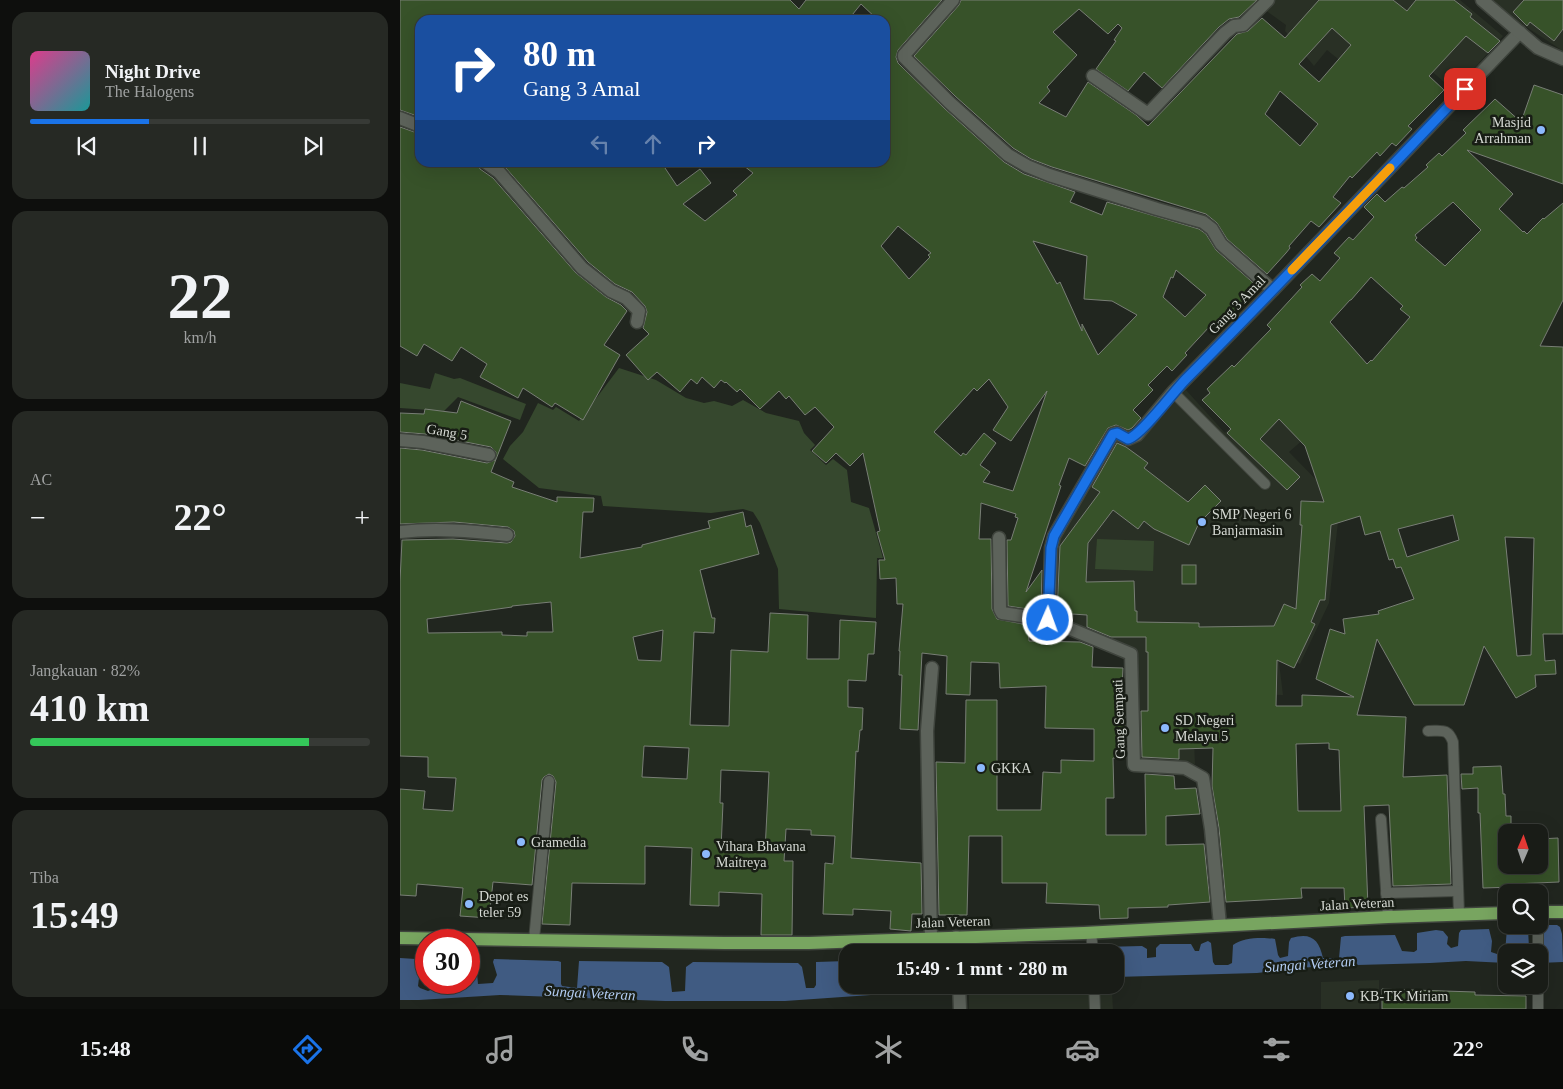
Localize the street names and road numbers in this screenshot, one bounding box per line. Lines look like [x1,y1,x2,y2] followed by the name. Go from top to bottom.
[1206,273,1268,337] street label: Gang 3 Amal
[426,421,468,443] street label: Gang 5
[1110,679,1128,759] street label: Gang Sempati
[1319,895,1395,913] street label: Jalan Veteran
[915,913,991,931] street label: Jalan Veteran

